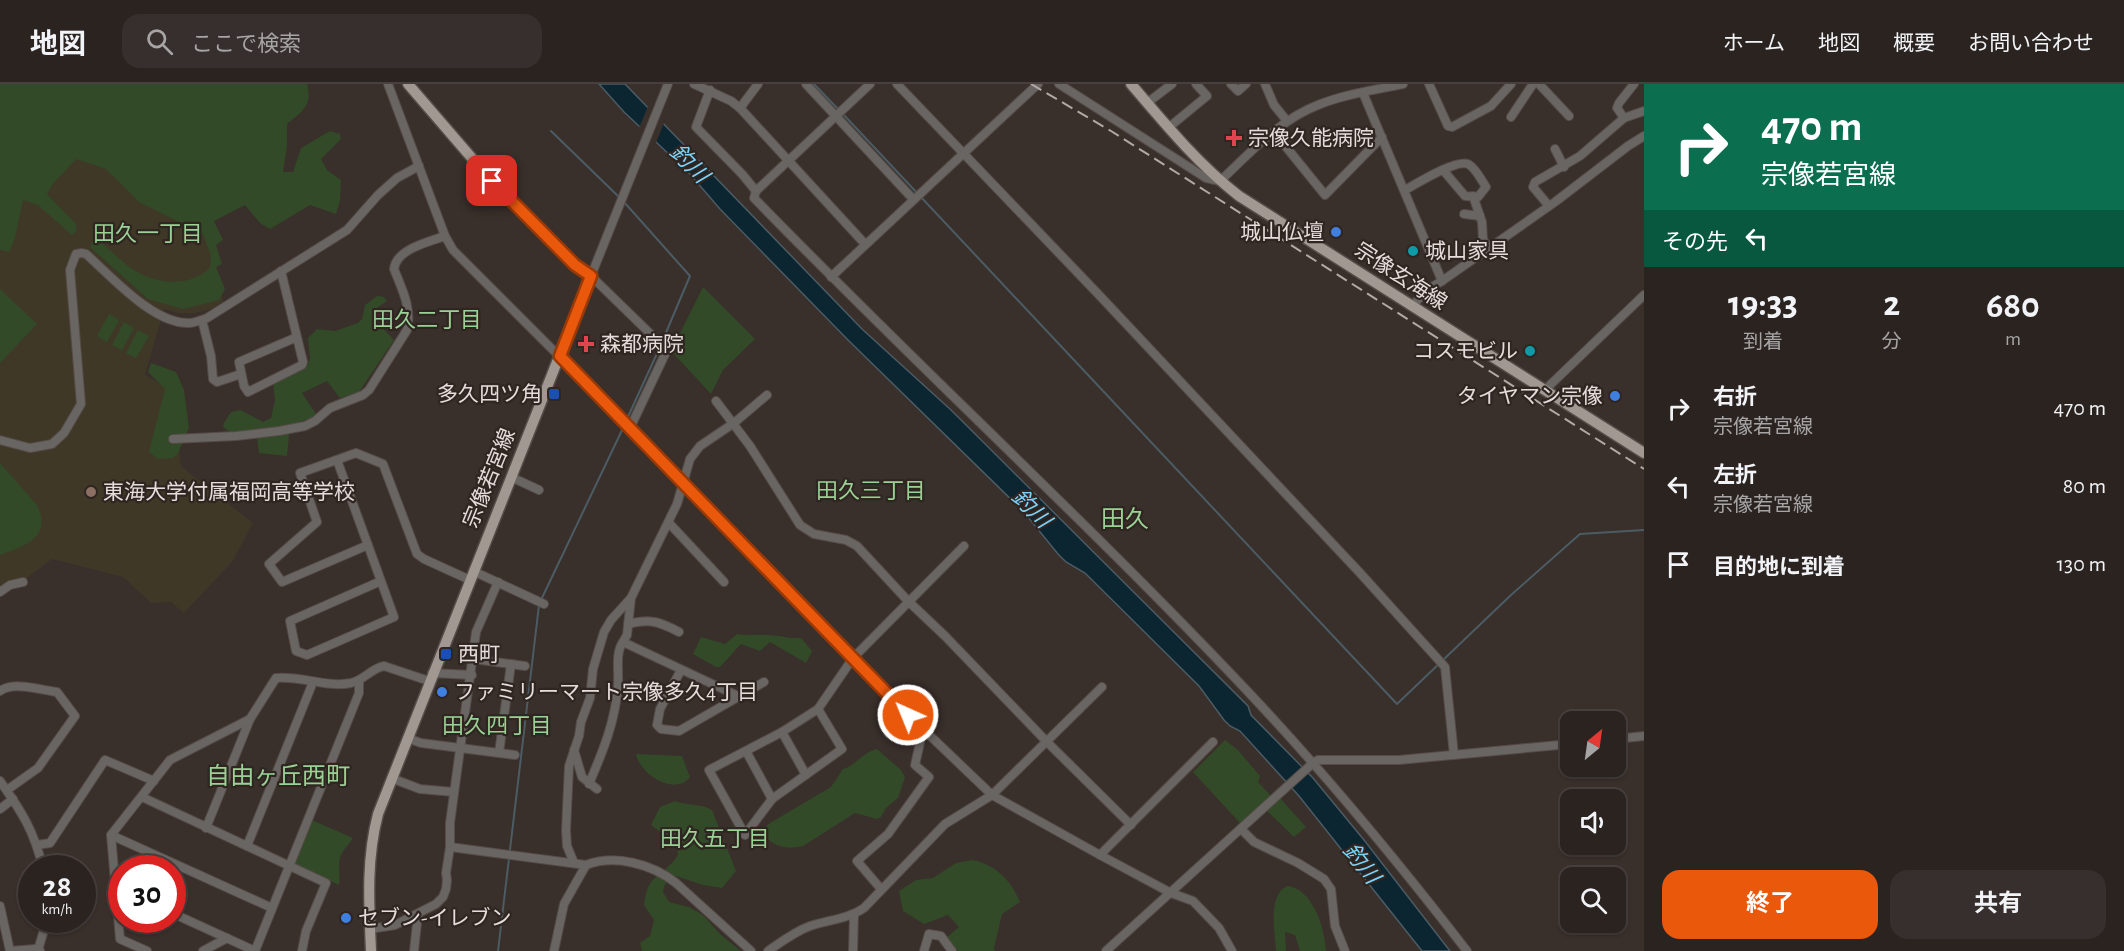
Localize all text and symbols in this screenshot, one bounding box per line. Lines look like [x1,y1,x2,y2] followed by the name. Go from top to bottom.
[122,14,542,68] search box
[143,25,176,58] icon: search
[30,31,86,59] text: 地図
[191,33,301,55] text: ここで検索
[1723,33,1785,54] text: ホーム
[1818,33,1860,54] text: 地図
[1893,33,1935,54] text: 概要
[1968,33,2094,54] text: お問い合わせ
[1761,106,1862,148] text: 470 m
[1662,108,1740,186] icon: right
[1248,127,1374,149] place label: 宗像久能病院
[1225,129,1243,147] marker: 宗像久能病院
[666,140,715,188] water label: 釣川
[466,155,517,206] pin
[1761,162,1896,189] text: 宗像若宮線
[475,164,508,197] icon: arrive
[1240,221,1324,243] place label: 城山仏壇
[93,222,203,245] district label: 田久一丁目
[1740,222,1773,255] icon: left
[1329,225,1343,239] marker: 城山仏壇
[1662,231,1728,253] text: その先
[1351,238,1451,314] street label: 宗像玄海線
[1425,240,1509,262] place label: 城山家具
[1406,244,1420,258] marker: 城山家具
[1728,286,1798,322] text: 19:33
[1883,286,1900,322] text: 2
[1986,288,2040,324] text: 680
[372,308,482,331] district label: 田久二丁目
[2005,329,2021,349] text: m
[1743,332,1783,352] text: 到着
[1882,332,1902,352] text: 分
[600,333,684,355] place label: 森都病院
[577,335,595,353] marker: 森都病院
[1413,340,1518,362] place label: コスモビル
[1523,344,1537,358] marker: コスモビル
[437,383,542,405] place label: 多久四ツ角
[1457,385,1603,407] place label: タイヤマン宗像
[1713,386,1757,408] text: 右折
[547,387,561,401] marker: 多久四ツ角
[1608,389,1622,403] marker: タイヤマン宗像
[1662,392,1695,425] icon: right
[2053,397,2106,419] text: 470 m
[1713,417,1813,437] text: 宗像若宮線
[459,425,519,531] street label: 宗像若宮線
[1713,464,1757,486] text: 左折
[1662,470,1695,503] icon: left
[2063,475,2106,497] text: 80 m
[816,479,926,502] district label: 田久三丁目
[103,481,355,503] place label: 東海大学付属福岡高等学校
[84,485,98,499] marker: 東海大学付属福岡高等学校
[1008,485,1057,533] water label: 釣川
[1713,495,1813,515] text: 宗像若宮線
[1101,507,1149,532] district label: 田久
[1662,548,1695,581] icon: arrive
[2057,553,2106,575] text: 130 m
[1713,556,1845,578] text: 目的地に到着
[458,644,500,665] place label: 西町
[439,647,453,661] marker: 西町
[454,681,758,703] place label: ファミリーマート宗像多久4丁目
[876,683,940,747] position arrow
[435,685,449,699] marker: ファミリーマート宗像多久4丁目
[1560,711,1626,777] north arrow
[1560,711,1626,933] map controls
[442,714,552,737] district label: 田久四丁目
[206,763,350,789] district label: 自由ヶ丘西町
[1560,789,1626,855] button: sound
[660,827,770,850] district label: 田久五丁目
[1339,839,1385,889] water label: 釣川
[108,855,186,933] speed limit sign: 30
[1560,867,1626,933] button: search
[1662,870,1878,939] button: 終了
[1890,870,2106,939] button: 共有
[43,872,71,902] text: 28
[42,902,72,917] text: km/h
[358,906,511,929] place label: セブン-イレブン
[339,911,353,925] marker: セブン-イレブン

